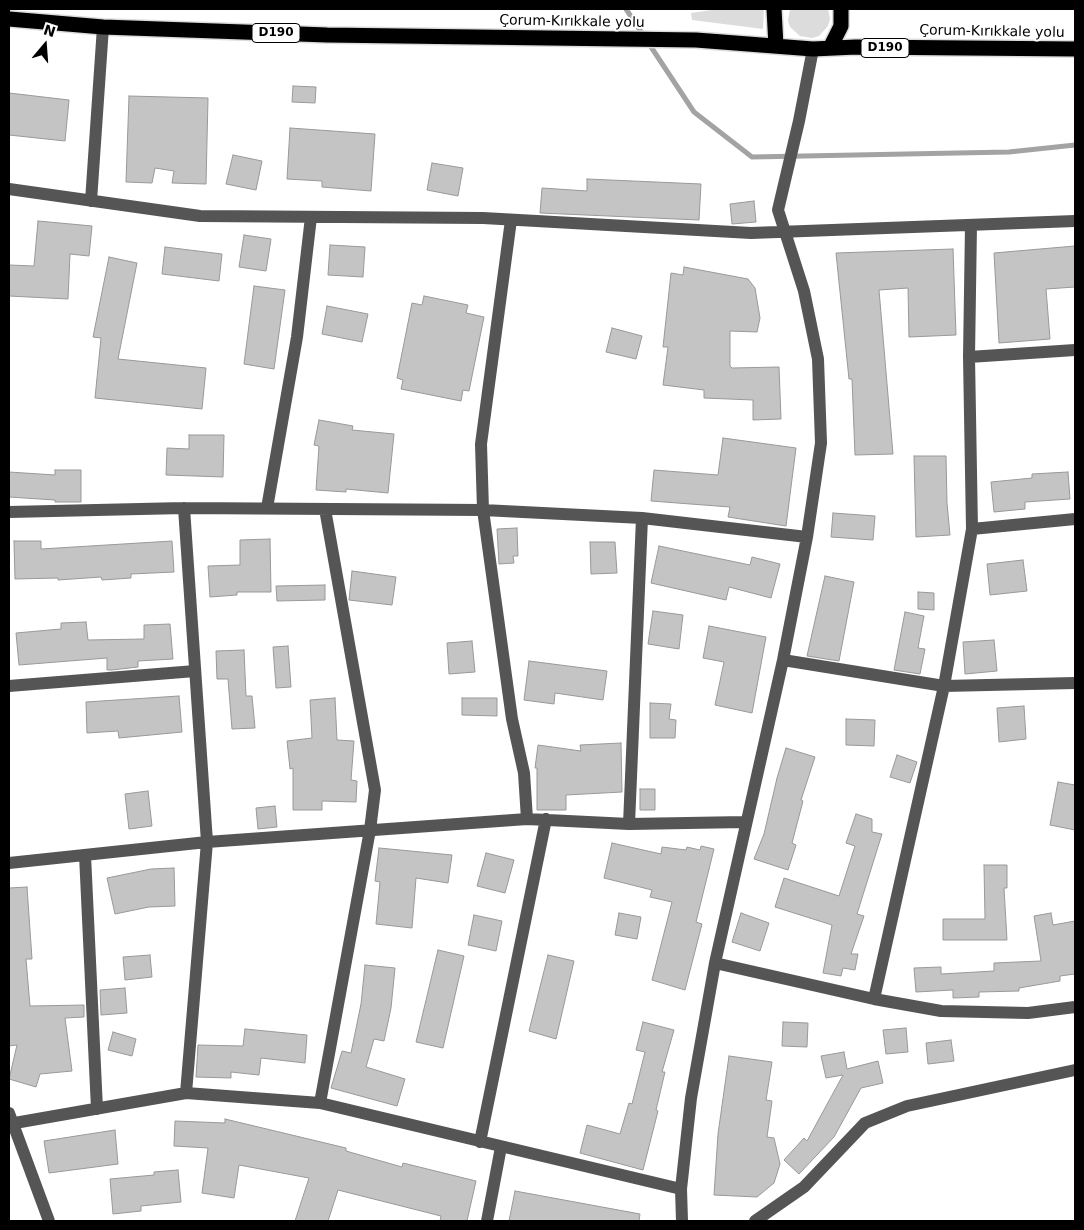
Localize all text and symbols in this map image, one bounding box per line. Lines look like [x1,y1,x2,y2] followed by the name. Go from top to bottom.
[499,12,645,32] street label: Çorum-Kırıkkale yolu
[20,20,70,70] north arrow
[42,21,58,40] text: N
[919,22,1065,42] street label: Çorum-Kırıkkale yolu
[252,23,300,42] road number: D190
[861,38,909,58] road number: D190

